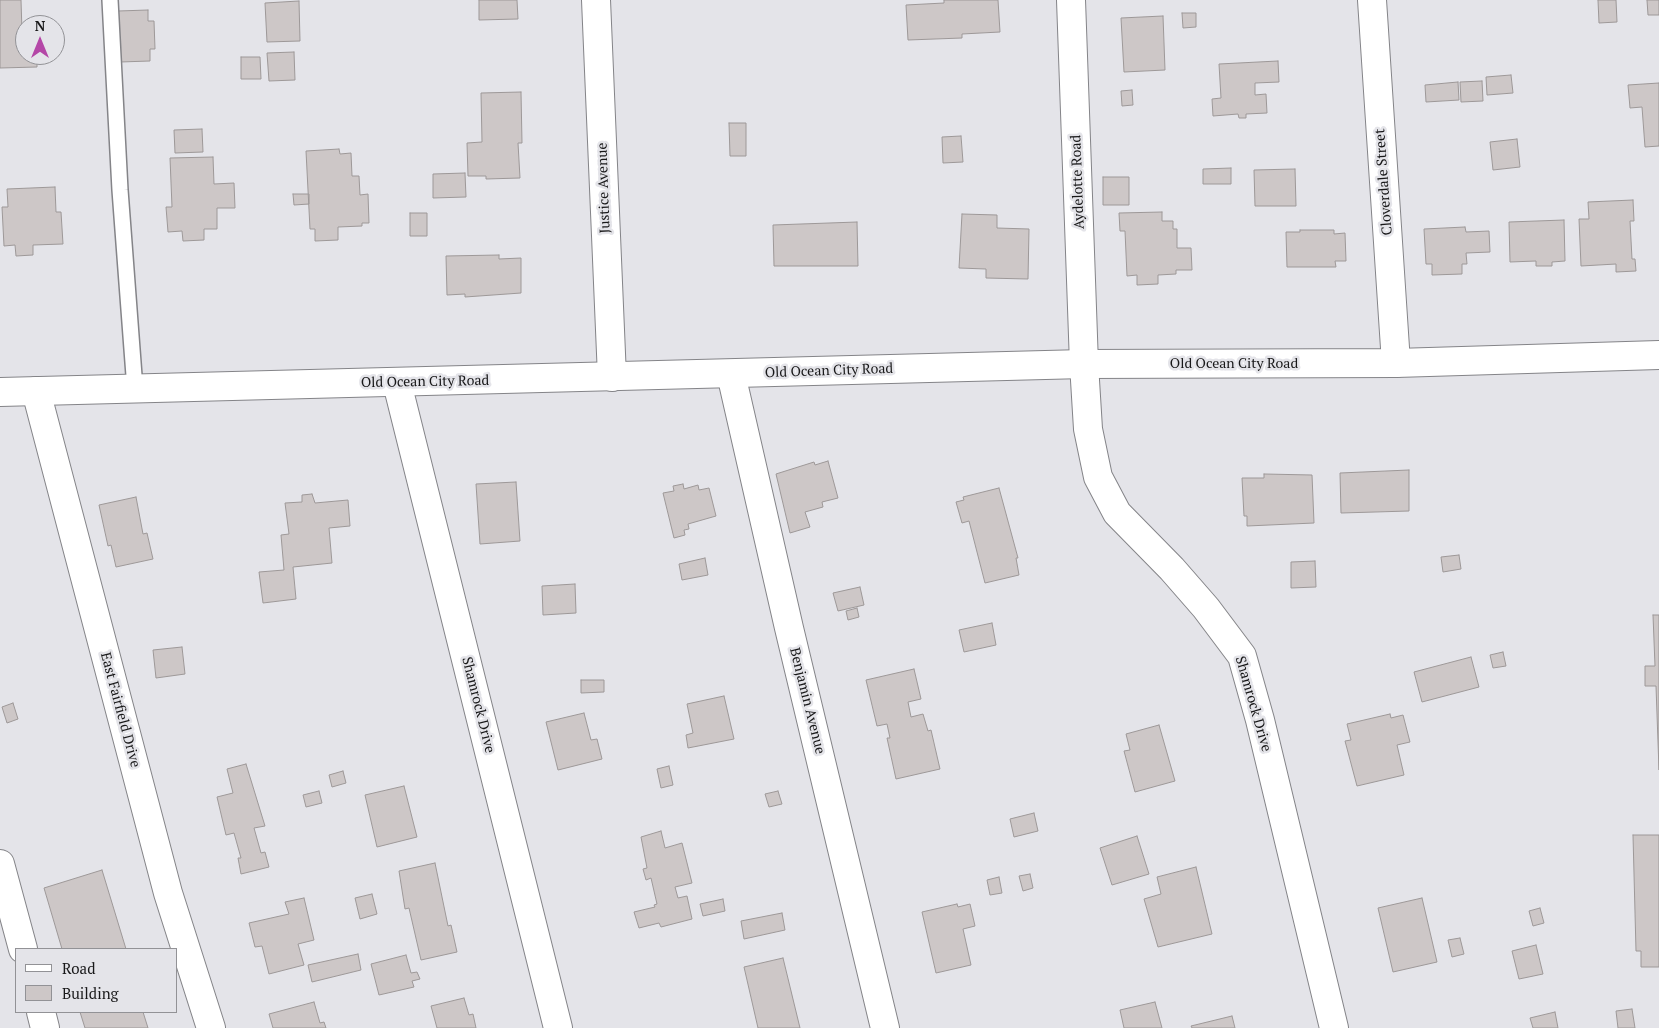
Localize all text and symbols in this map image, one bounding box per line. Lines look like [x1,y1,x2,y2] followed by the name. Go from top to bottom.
[15,15,65,65] north arrow
[35,16,45,35] text: N
[1372,128,1396,236] street label: Cloverdale Street
[1068,135,1088,229] street label: Aydelotte Road
[594,142,614,234] street label: Justice Avenue
[1170,356,1298,372] street label: Old Ocean City Road
[765,360,893,382] street label: Old Ocean City Road
[361,372,489,392] street label: Old Ocean City Road
[786,646,828,756] street label: Benjamin Avenue
[97,651,143,769] street label: East Fairfield Drive
[1231,654,1275,754] street label: Shamrock Drive
[458,655,498,755] street label: Shamrock Drive
[15,948,178,1013] legend
[62,958,95,978] text: Road
[62,983,119,1003] text: Building

